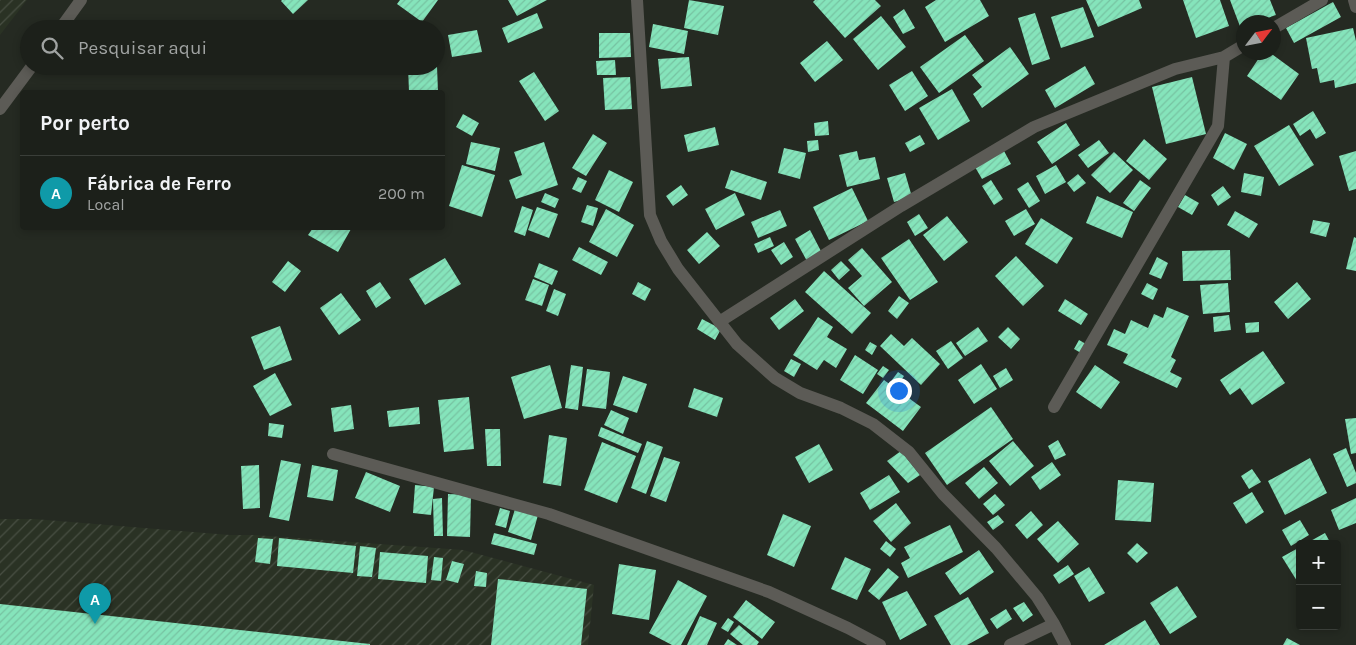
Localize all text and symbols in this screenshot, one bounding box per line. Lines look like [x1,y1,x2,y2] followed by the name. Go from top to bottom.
[1236,15,1281,60] north arrow
[20,20,445,75] search box
[38,34,66,62] icon: search
[78,37,207,59] text: Pesquisar aqui
[40,111,130,135] text: Por perto
[87,173,231,195] text: Fábrica de Ferro
[51,184,61,203] text: A
[378,184,425,203] text: 200 m
[87,195,125,214] text: Local
[886,378,912,404] your location
[1296,540,1341,630] map controls
[1296,540,1341,585] button: +
[79,583,111,624] pin: A
[1296,585,1341,630] button: −

